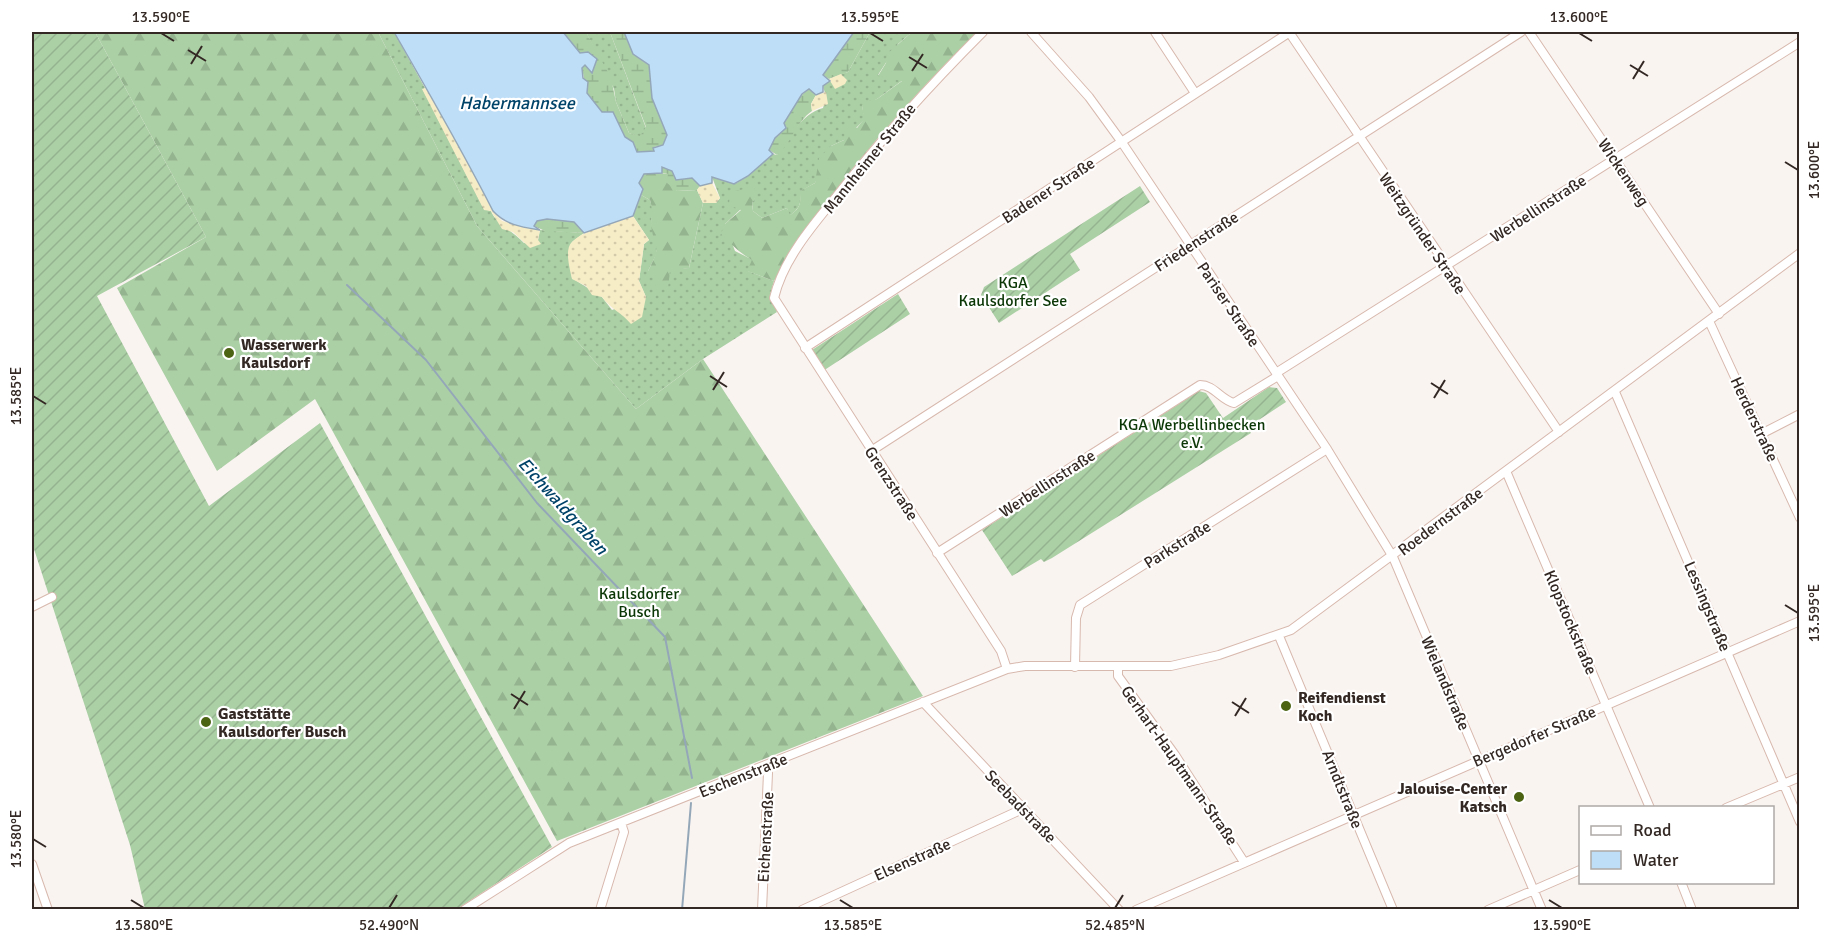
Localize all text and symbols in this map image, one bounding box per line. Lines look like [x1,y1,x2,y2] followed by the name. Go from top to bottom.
[132,8,190,26] text: 13.590°E
[841,8,899,26] text: 13.595°E
[1550,8,1608,26] text: 13.600°E
[459,92,576,114] water label: Habermannsee
[819,99,920,218] street label: Mannheimer Straße
[1593,135,1653,210] street label: Wickenweg
[1805,141,1823,199] text: 13.600°E
[998,153,1099,228] street label: Badener Straße
[1374,169,1470,298] street label: Weitzgründer Straße
[1487,170,1590,247] street label: Werbellinstraße
[1151,207,1242,276] street label: Friedenstraße
[1192,258,1264,351] street label: Pariser Straße
[959,273,1067,311] park label: KGA Kaulsdorfer See
[241,335,327,373] place label: Wasserwerk Kaulsdorf
[222,346,236,360] marker: Wasserwerk Kaulsdorf
[7,367,25,425] text: 13.585°E
[1726,374,1782,465] street label: Herderstraße
[1119,415,1265,453] park label: KGA Werbellinbecken e.V.
[860,443,922,524] street label: Grenzstraße
[996,445,1099,522] street label: Werbellinstraße
[514,453,613,560] water label: Eichwaldgraben
[1394,483,1487,560] street label: Roedernstraße
[1140,516,1215,573] street label: Parkstraße
[1679,558,1735,654] street label: Lessingstraße
[1539,567,1601,678] street label: Klopstockstraße
[599,584,679,622] park label: Kaulsdorfer Busch
[1805,584,1823,642] text: 13.595°E
[1416,633,1474,734] street label: Wielandstraße
[1116,682,1242,849] street label: Gerhart-Hauptmann-Straße
[1298,688,1386,726] place label: Reifendienst Koch
[1279,699,1293,713] marker: Reifendienst Koch
[1470,702,1599,772] street label: Bergedorfer Straße
[218,704,347,742] place label: Gaststätte Kaulsdorfer Busch
[199,715,213,729] marker: Gaststätte Kaulsdorfer Busch
[1317,747,1367,832] street label: Arndtstraße
[696,749,791,803] street label: Eschenstraße
[980,766,1060,848] street label: Seebadstraße
[1397,779,1508,817] place label: Jalouise-Center Katsch
[1512,790,1526,804] marker: Jalouise-Center Katsch
[754,791,778,883] street label: Eichenstraße
[1579,806,1774,884] legend
[7,810,25,868] text: 13.580°E
[1633,819,1672,841] text: Road
[871,834,954,886] street label: Elsenstraße
[1633,849,1679,871] text: Water
[115,916,173,934] text: 13.580°E
[359,916,419,934] text: 52.490°N
[824,916,882,934] text: 13.585°E
[1085,916,1145,934] text: 52.485°N
[1533,916,1591,934] text: 13.590°E

